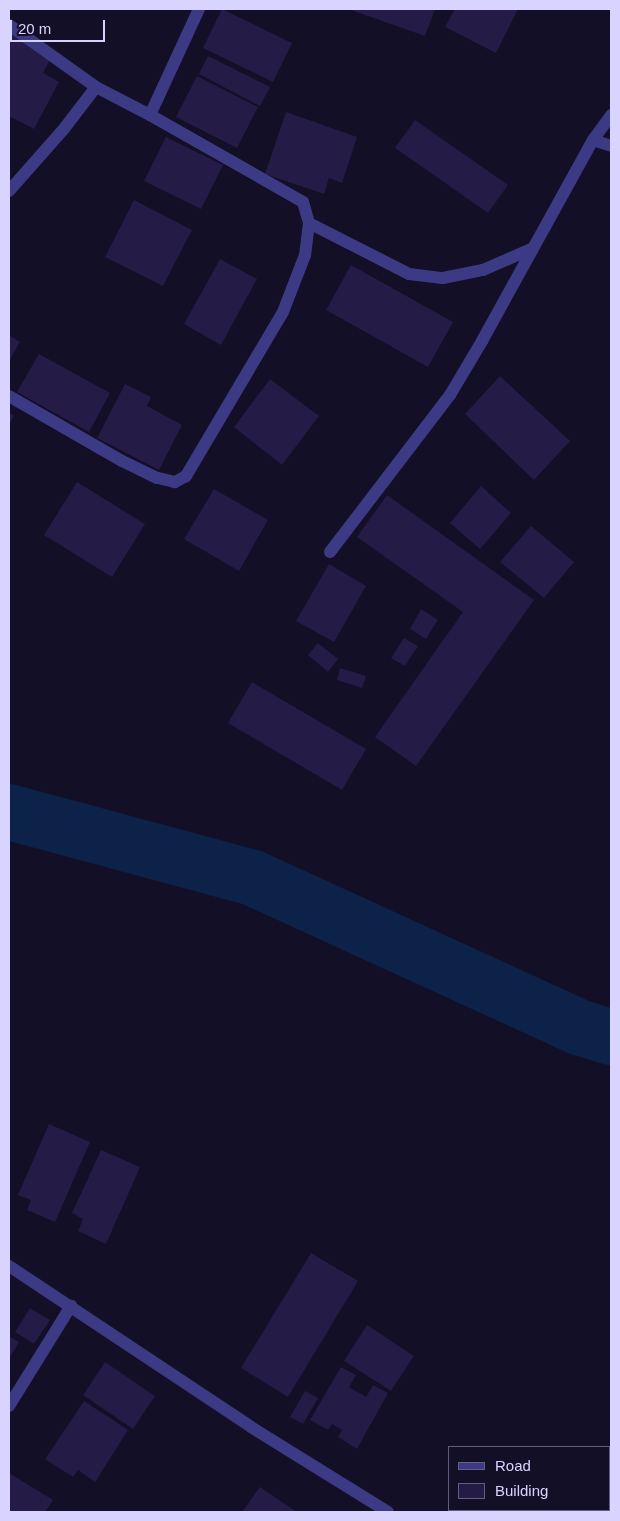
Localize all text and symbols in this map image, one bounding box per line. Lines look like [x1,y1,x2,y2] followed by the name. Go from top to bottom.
[12,10,108,42] scale bar
[18,20,51,37] text: 20 m
[448,1446,610,1511] legend
[495,1457,531,1474] text: Road
[495,1482,548,1499] text: Building

